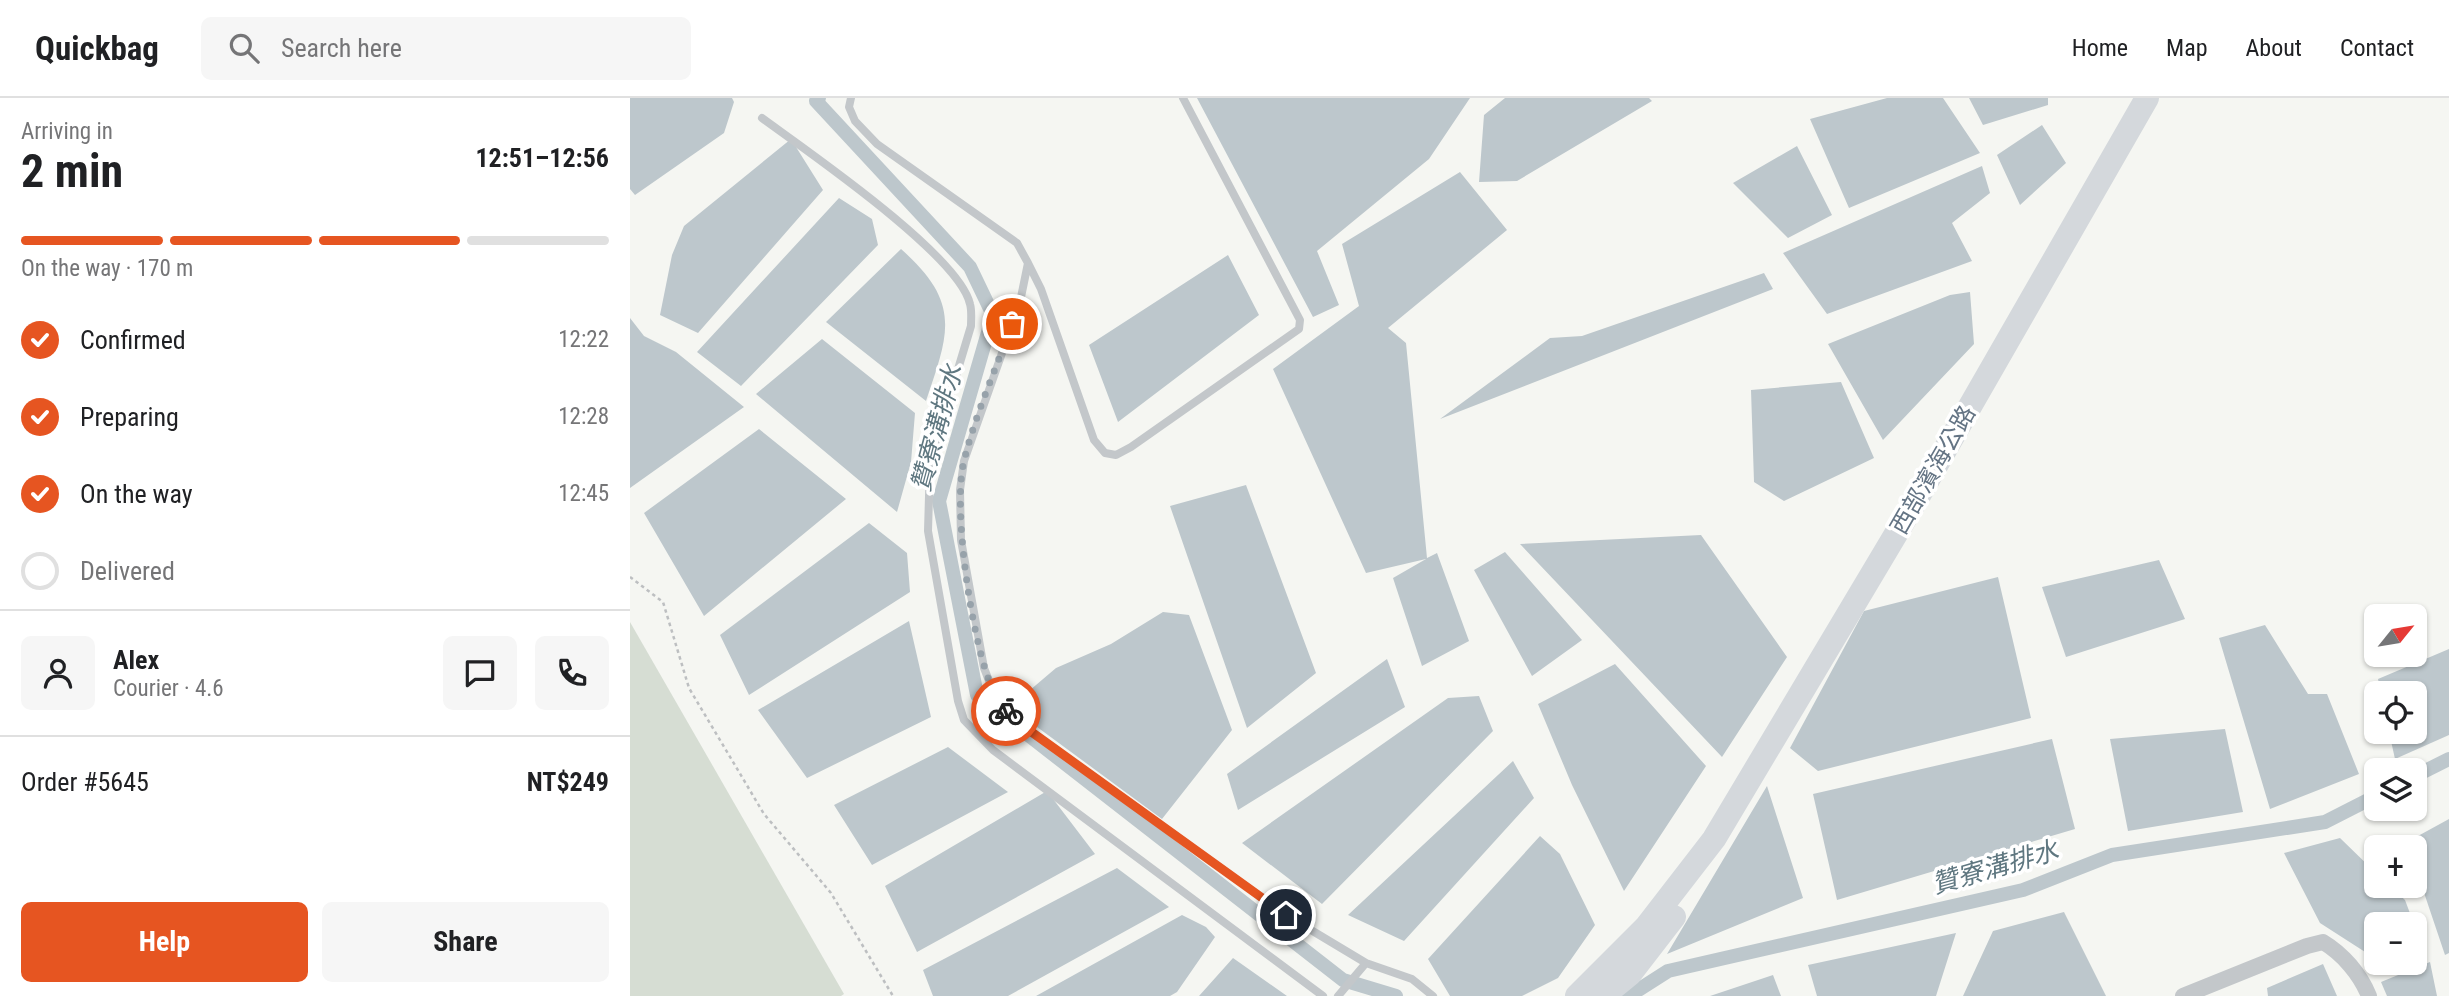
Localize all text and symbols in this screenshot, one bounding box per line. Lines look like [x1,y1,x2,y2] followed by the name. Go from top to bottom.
[201,17,691,80] search box
[35,29,159,68] text: Quickbag
[225,29,263,67] icon: search
[281,33,402,63] text: Search here
[2072,34,2128,62] text: Home
[2166,34,2208,62] text: Map
[2246,34,2302,62] text: About
[2340,34,2414,62] text: Contact
[21,118,113,145] text: Arriving in
[475,143,609,173] text: 12:51–12:56
[21,144,123,198] text: 2 min
[21,255,193,282] text: On the way · 170 m
[982,294,1042,354] pin
[993,305,1031,343] icon: bag
[21,321,59,359] icon: check
[80,325,186,355] text: Confirmed
[558,326,609,353] text: 12:22
[906,360,969,495] water label: 贊寮溝排水
[21,398,59,436] icon: check
[1885,401,1981,539] street label: 西部濱海公路
[80,402,179,432] text: Preparing
[558,403,609,430] text: 12:28
[21,475,59,513] icon: check
[80,479,193,509] text: On the way
[558,480,609,507] text: 12:45
[80,556,175,586] text: Delivered
[2364,604,2427,667] north arrow
[2364,604,2427,975] map controls
[21,636,95,710] button: person
[443,636,517,710] button: chat
[535,636,609,710] button: phone
[113,645,159,675] text: Alex
[113,675,224,702] text: Courier · 4.6
[971,676,1041,746] courier
[2364,681,2427,744] button: locate
[987,692,1025,730] icon: bike
[2364,758,2427,821] button: layers
[21,767,149,797] text: Order #5645
[527,767,609,797] text: NT$249
[1928,834,2063,899] water label: 贊寮溝排水
[2364,835,2427,898] button: +
[1256,885,1316,945] pin
[1267,896,1305,934] icon: home
[21,902,308,982] button: Help
[322,902,609,982] button: Share
[2364,912,2427,975] button: −

